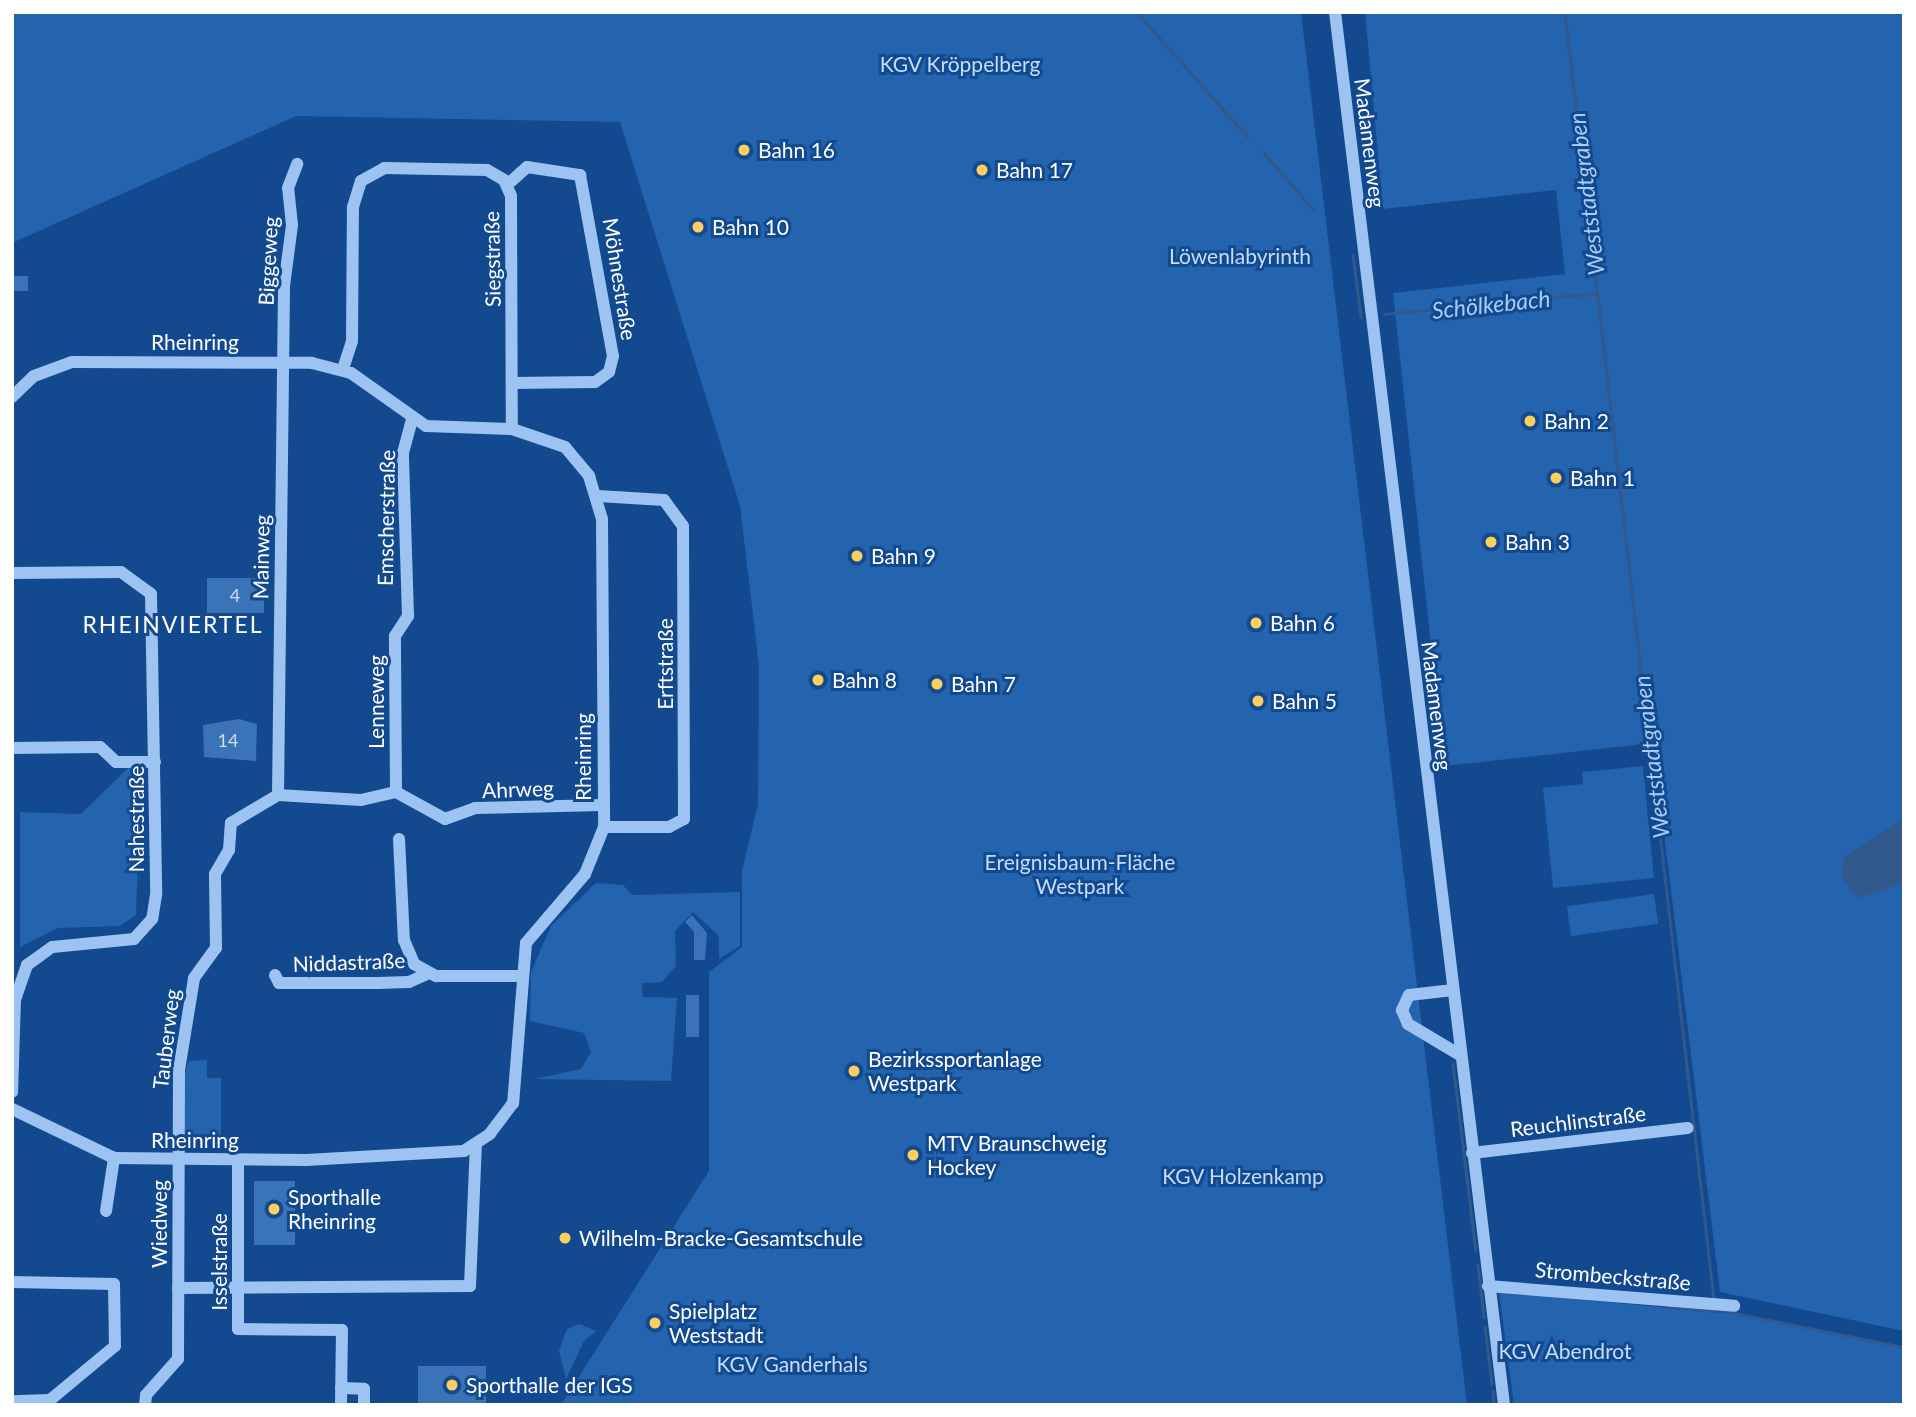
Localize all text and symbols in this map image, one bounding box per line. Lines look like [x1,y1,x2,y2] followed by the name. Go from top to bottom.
[879,51,1041,77] park label: KGV Kröppelberg
[1350,77,1390,209] street label: Madamenweg
[1562,111,1610,277] water label: Weststadtgraben
[758,137,835,163] place label: Bahn 16
[736,142,752,158] marker: Bahn 16
[996,157,1073,183] place label: Bahn 17
[974,162,990,178] marker: Bahn 17
[479,211,505,307] street label: Siegstraße
[712,214,789,240] place label: Bahn 10
[253,216,283,306] street label: Biggeweg
[598,216,642,342] street label: Möhnestraße
[690,219,706,235] marker: Bahn 10
[1169,243,1311,269] park label: Löwenlabyrinth
[1430,284,1552,324] water label: Schölkebach
[151,329,239,355] street label: Rheinring
[1544,408,1609,434] place label: Bahn 2
[1522,413,1538,429] marker: Bahn 2
[372,450,400,586] street label: Emscherstraße
[1570,465,1635,491] place label: Bahn 1
[1548,470,1564,486] marker: Bahn 1
[248,514,274,600] street label: Mainweg
[1505,529,1570,555] place label: Bahn 3
[1483,534,1499,550] marker: Bahn 3
[871,543,936,569] place label: Bahn 9
[849,548,865,564] marker: Bahn 9
[230,584,240,606] house number: 4
[84,610,262,638] district label: RHEINVIERTEL
[1270,610,1335,636] place label: Bahn 6
[1248,615,1264,631] marker: Bahn 6
[652,618,678,710] street label: Erftstraße
[1417,640,1457,772] street label: Madamenweg
[363,655,389,749] street label: Lenneweg
[832,667,897,693] place label: Bahn 8
[951,671,1016,697] place label: Bahn 7
[810,672,826,688] marker: Bahn 8
[1627,674,1675,840] water label: Weststadtgraben
[929,676,945,692] marker: Bahn 7
[1272,688,1337,714] place label: Bahn 5
[1250,693,1266,709] marker: Bahn 5
[570,713,596,801] street label: Rheinring
[218,729,238,751] house number: 14
[123,766,149,872] street label: Nahestraße
[482,775,554,803] street label: Ahrweg
[985,849,1175,899] park label: Ereignisbaum-Fläche Westpark
[292,947,406,977] street label: Niddastraße
[147,987,185,1091] street label: Tauberweg
[868,1046,1042,1096] place label: Bezirkssportanlage Westpark
[846,1063,862,1079] marker: Bezirkssportanlage Westpark
[1509,1100,1647,1142] street label: Reuchlinstraße
[151,1127,239,1153] street label: Rheinring
[927,1130,1107,1180] place label: MTV Braunschweig Hockey
[905,1147,921,1163] marker: MTV Braunschweig Hockey
[1162,1163,1324,1189] park label: KGV Holzenkamp
[146,1180,172,1268] street label: Wiedweg
[288,1184,381,1234] place label: Sporthalle Rheinring
[266,1201,282,1217] marker: Sporthalle Rheinring
[206,1213,232,1311] street label: Isselstraße
[579,1225,863,1251] place label: Wilhelm-Bracke-Gesamtschule
[557,1230,573,1246] marker: Wilhelm-Bracke-Gesamtschule
[1534,1257,1692,1295] street label: Strombeckstraße
[669,1298,764,1348] place label: Spielplatz Weststadt
[647,1315,663,1331] marker: Spielplatz Weststadt
[1498,1338,1632,1364] park label: KGV Abendrot
[716,1351,868,1377] park label: KGV Ganderhals
[466,1372,633,1398] place label: Sporthalle der IGS
[444,1377,460,1393] marker: Sporthalle der IGS

